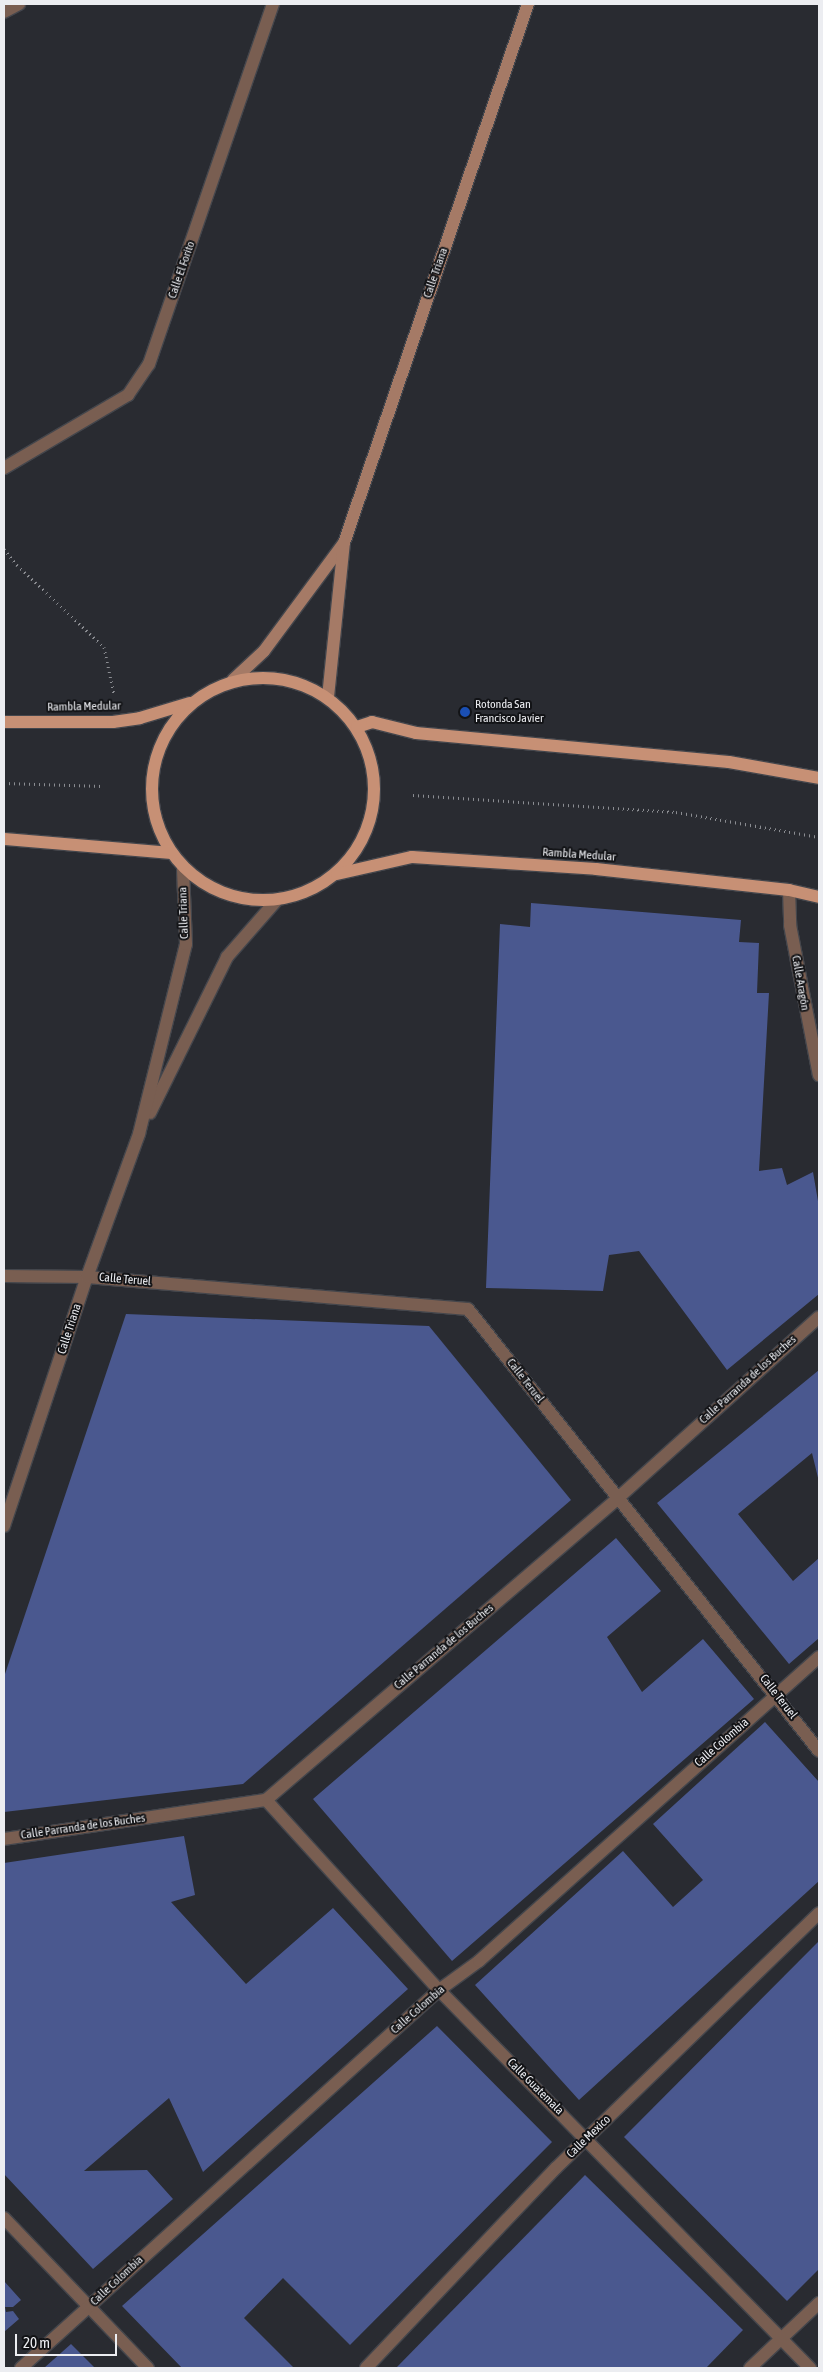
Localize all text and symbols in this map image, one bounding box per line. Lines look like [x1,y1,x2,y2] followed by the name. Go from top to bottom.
[165,239,199,301] street label: Calle El Forito
[421,246,451,300] street label: Calle Triana
[475,698,544,726] place label: Rotonda San Francisco Javier
[47,699,121,715] street label: Rambla Medular
[459,706,471,718] marker: Rotonda San Francisco Javier
[542,845,616,865] street label: Rambla Medular
[176,887,192,939] street label: Calle Triana
[788,954,812,1012] street label: Calle Aragón
[98,1271,152,1289] street label: Calle Teruel
[55,1302,85,1356] street label: Calle Triana
[697,1333,799,1427] street label: Calle Parranda de los Buches
[503,1356,547,1406] street label: Calle Teruel
[391,1601,497,1693] street label: Calle Parranda de los Buches
[756,1672,800,1722] street label: Calle Teruel
[692,1716,752,1770] street label: Calle Colombia
[20,1811,146,1843] street label: Calle Parranda de los Buches
[388,1983,448,2037] street label: Calle Colombia
[504,2056,566,2118] street label: Calle Guatemala
[564,2113,614,2161] street label: Calle Mexico
[88,2253,146,2309] street label: Calle Colombia
[18,2324,120,2356] scale bar
[23,2334,50,2351] text: 20 m

